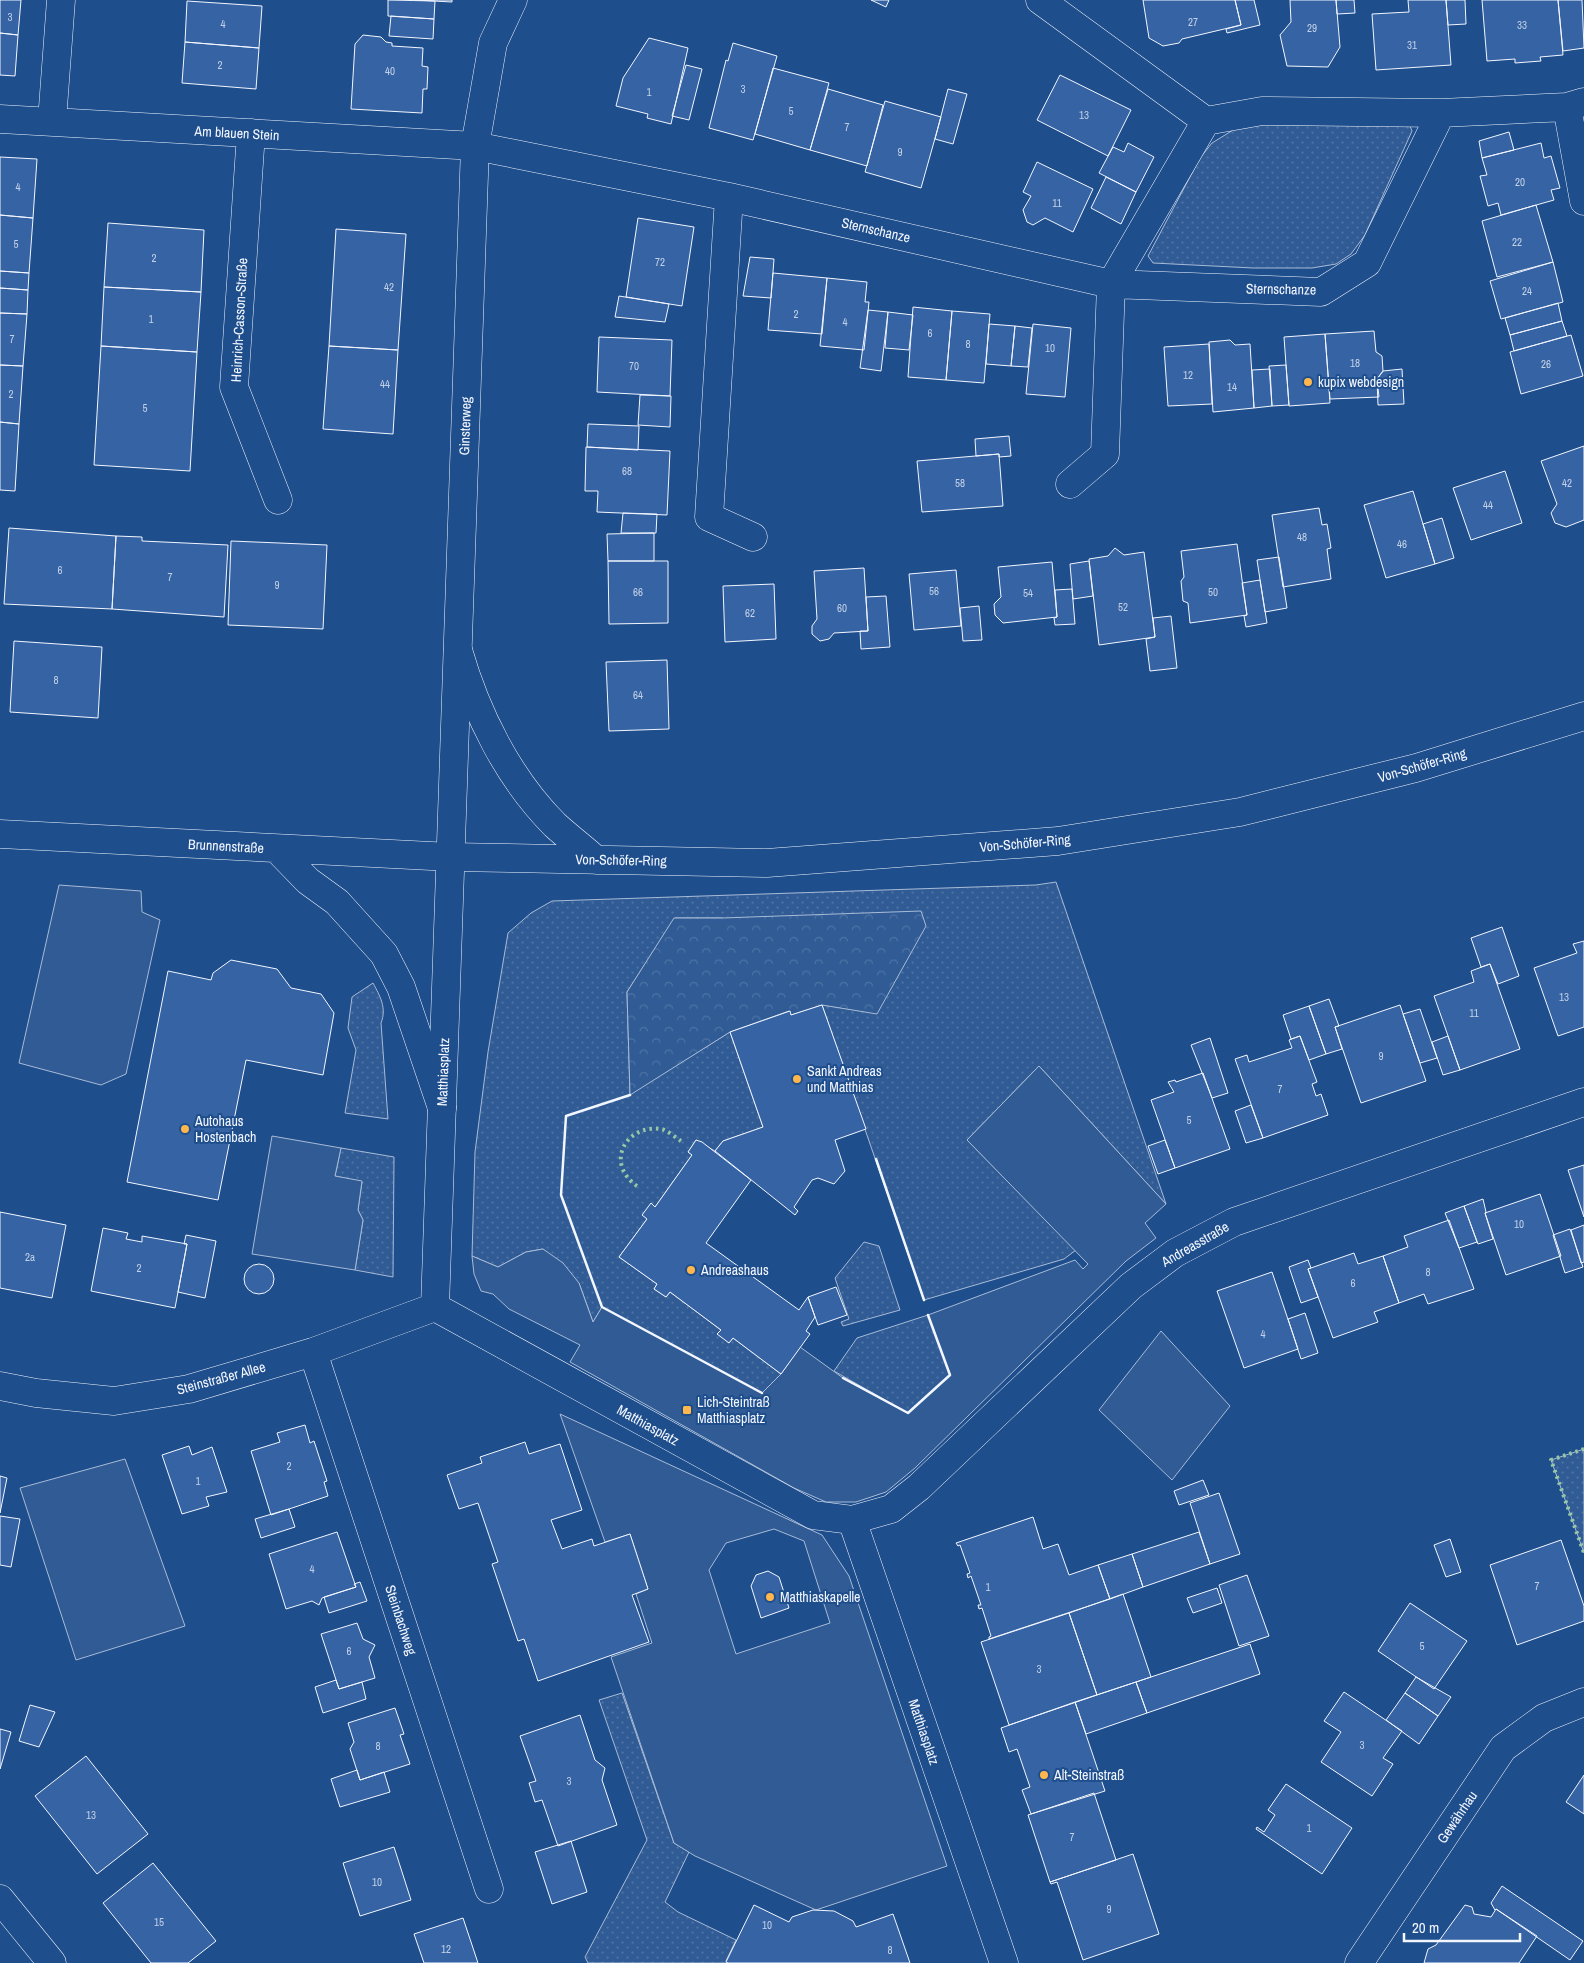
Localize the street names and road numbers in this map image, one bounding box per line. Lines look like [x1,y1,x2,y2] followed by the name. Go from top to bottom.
[193,122,280,144] street label: Am blauen Stein
[840,213,912,247] street label: Sternschanze
[227,257,251,383] street label: Heinrich-Casson-Straße
[1246,279,1316,299] street label: Sternschanze
[455,396,475,456] street label: Ginsterweg
[1376,744,1469,786] street label: Von-Schöfer-Ring
[979,830,1072,856] street label: Von-Schöfer-Ring
[188,835,264,857] street label: Brunnenstraße
[575,850,667,870] street label: Von-Schöfer-Ring
[433,1037,453,1106] street label: Matthiasplatz
[1157,1217,1232,1271] street label: Andreasstraße
[175,1357,267,1399] street label: Steinstraßer Allee
[614,1401,682,1450] street label: Matthiasplatz
[381,1583,421,1658] street label: Steinbachweg
[904,1697,944,1767] street label: Matthiasplatz
[1433,1787,1481,1847] street label: Gewährhau

